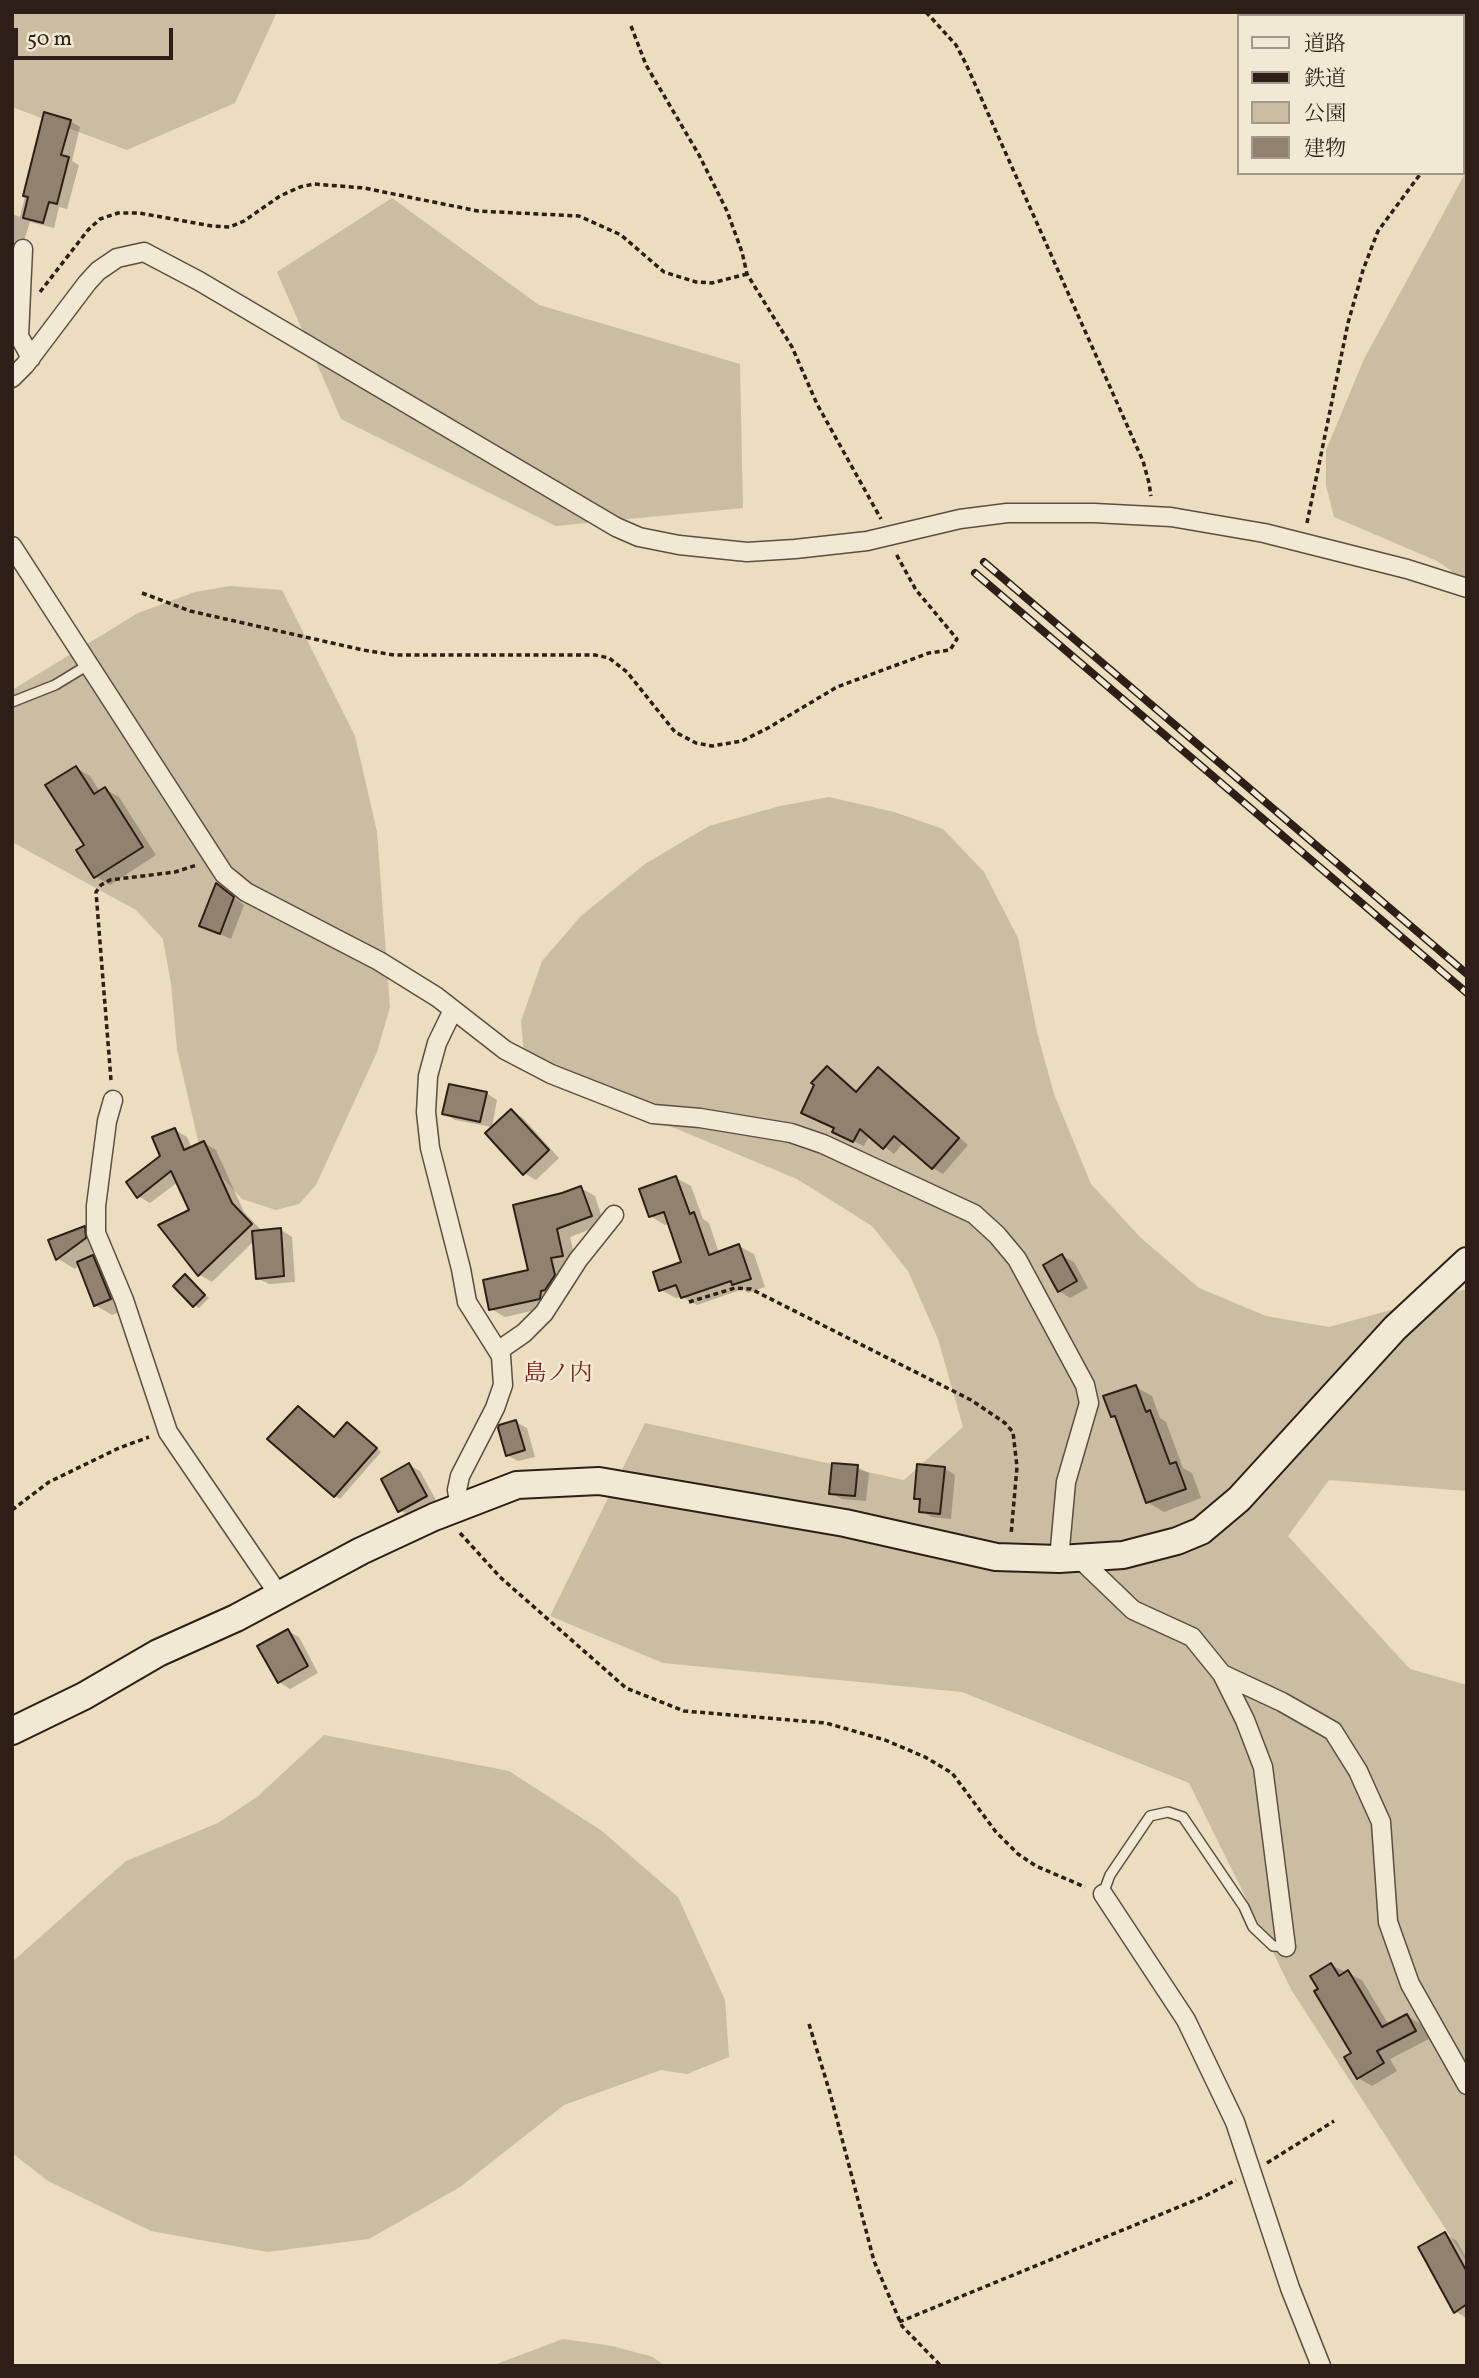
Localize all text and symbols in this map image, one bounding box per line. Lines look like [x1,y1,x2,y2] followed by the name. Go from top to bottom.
[18,14,177,58] scale bar
[1238,14,1465,175] legend
[27,25,72,54] text: 50 m
[1304,30,1346,59] text: 道路
[1304,65,1346,94] text: 鉄道
[1304,100,1346,129] text: 公園
[1304,135,1346,164] text: 建物
[524,1362,592,1390] district label: 島ノ内

